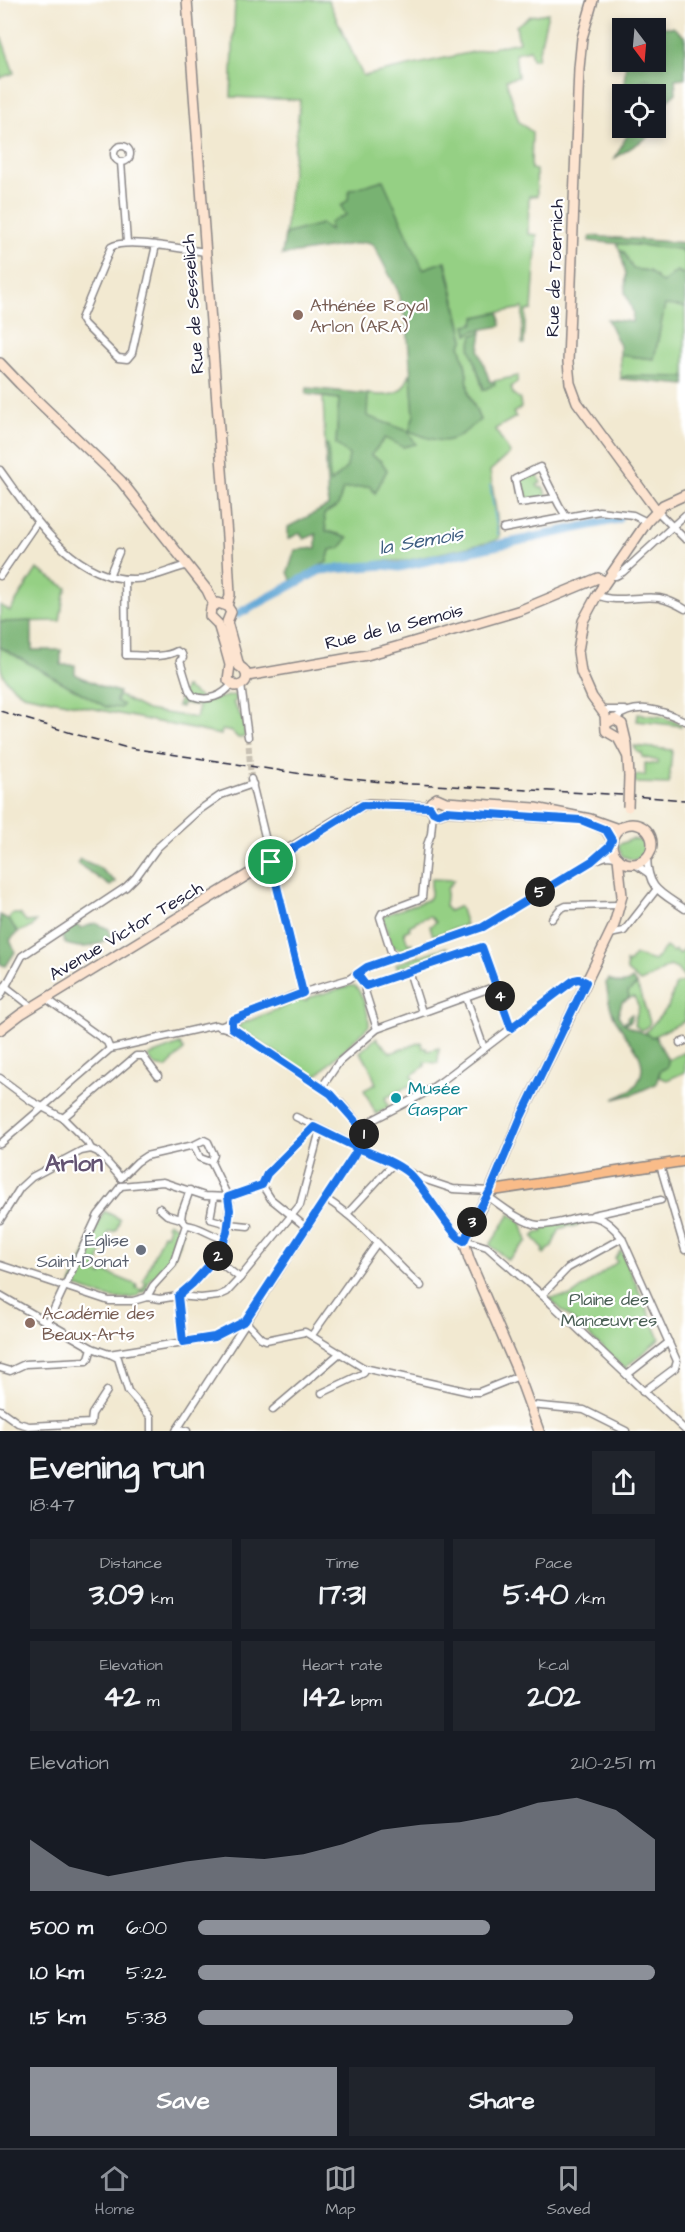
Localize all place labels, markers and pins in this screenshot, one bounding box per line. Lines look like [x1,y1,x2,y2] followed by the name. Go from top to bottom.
[310,293,428,339] place label: Athénée Royal Arlon (ARA)
[291,308,305,322] marker: Athénée Royal Arlon (ARA)
[245,836,296,887] pin
[525,877,555,907] pin: 5
[485,981,515,1011] pin: 4
[408,1076,468,1122] place label: Musée Gaspar
[389,1091,403,1105] marker: Musée Gaspar
[349,1119,379,1149] pin: 1
[457,1207,487,1237] pin: 3
[36,1228,130,1274] place label: Église Saint-Donat
[203,1241,233,1271] pin: 2
[134,1243,148,1257] marker: Église Saint-Donat
[42,1301,155,1347] place label: Académie des Beaux-Arts
[23,1316,37,1330] marker: Académie des Beaux-Arts

